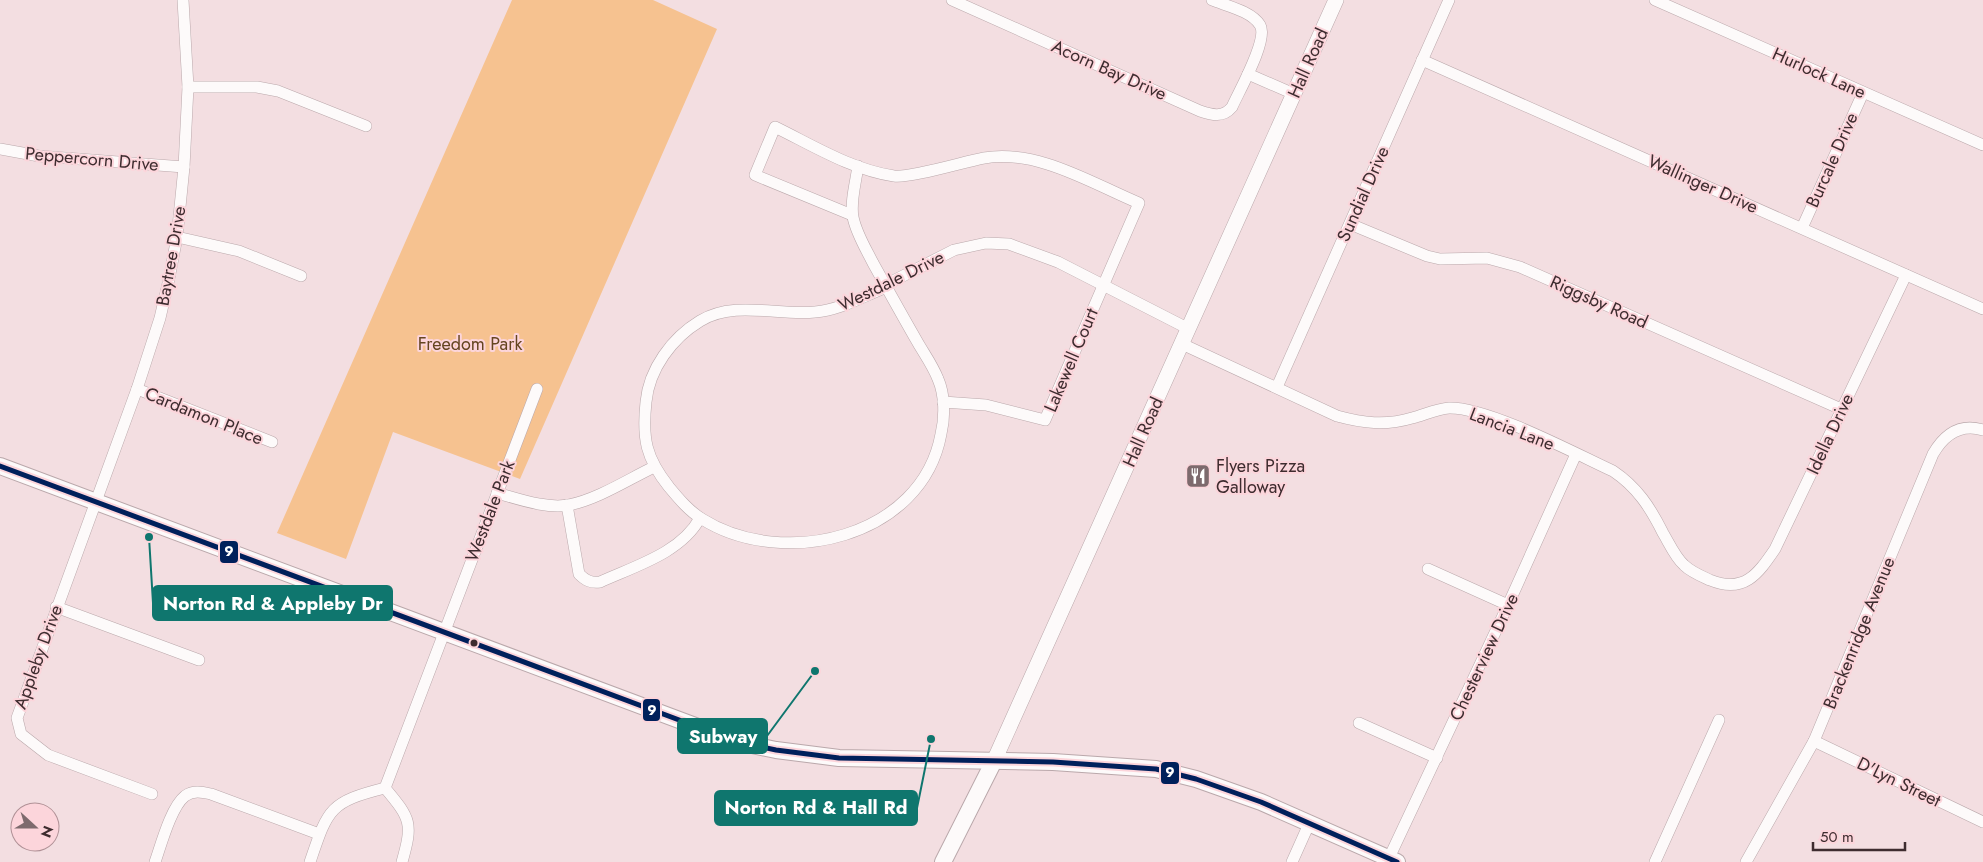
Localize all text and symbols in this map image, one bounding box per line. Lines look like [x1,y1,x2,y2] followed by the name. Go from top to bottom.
[1281,24,1335,102] street label: Hall Road
[1047,33,1171,107] street label: Acorn Bay Drive
[1768,41,1870,105] street label: Hurlock Lane
[1799,108,1865,212] street label: Burcale Drive
[24,140,160,178] street label: Peppercorn Drive
[1330,142,1396,246] street label: Sundial Drive
[1644,148,1762,220] street label: Wallinger Drive
[149,204,193,308] street label: Baytree Drive
[834,244,948,318] street label: Westdale Drive
[1546,269,1652,335] street label: Riggsby Road
[1037,303,1105,416] street label: Lakewell Court
[418,331,522,357] park label: Freedom Park
[141,380,267,452] street label: Cardamon Place
[1800,389,1860,479] street label: Idella Drive
[1116,393,1170,471] street label: Hall Road
[1466,401,1558,457] street label: Lancia Lane
[1216,453,1305,500] place label: Flyers Pizza Galloway
[459,456,521,566] street label: Westdale Park
[1185,463,1211,489] restaurant icon: Flyers Pizza Galloway
[219,540,239,564] line badge: 9
[224,541,234,561] text: 9
[1817,553,1901,713] street label: Brackenridge Avenue
[153,586,392,620] callout: Norton Rd & Appleby Dr
[1443,589,1525,725] street label: Chesterview Drive
[163,590,383,617] text: Norton Rd & Appleby Dr
[7,601,69,713] street label: Appleby Drive
[469,638,479,648] unlabelled marker
[642,698,661,722] line badge: 9
[647,700,657,720] text: 9
[678,719,767,753] callout: Subway
[689,723,758,750] text: Subway
[1853,751,1946,814] street label: D'Lyn Street
[1160,761,1180,785] line badge: 9
[1165,762,1175,782] text: 9
[715,791,917,825] callout: Norton Rd & Hall Rd
[725,794,907,821] text: Norton Rd & Hall Rd
[10,802,60,852] north arrow
[1813,820,1906,852] scale bar
[36,823,58,840] text: N
[1820,826,1854,848] text: 50 m

